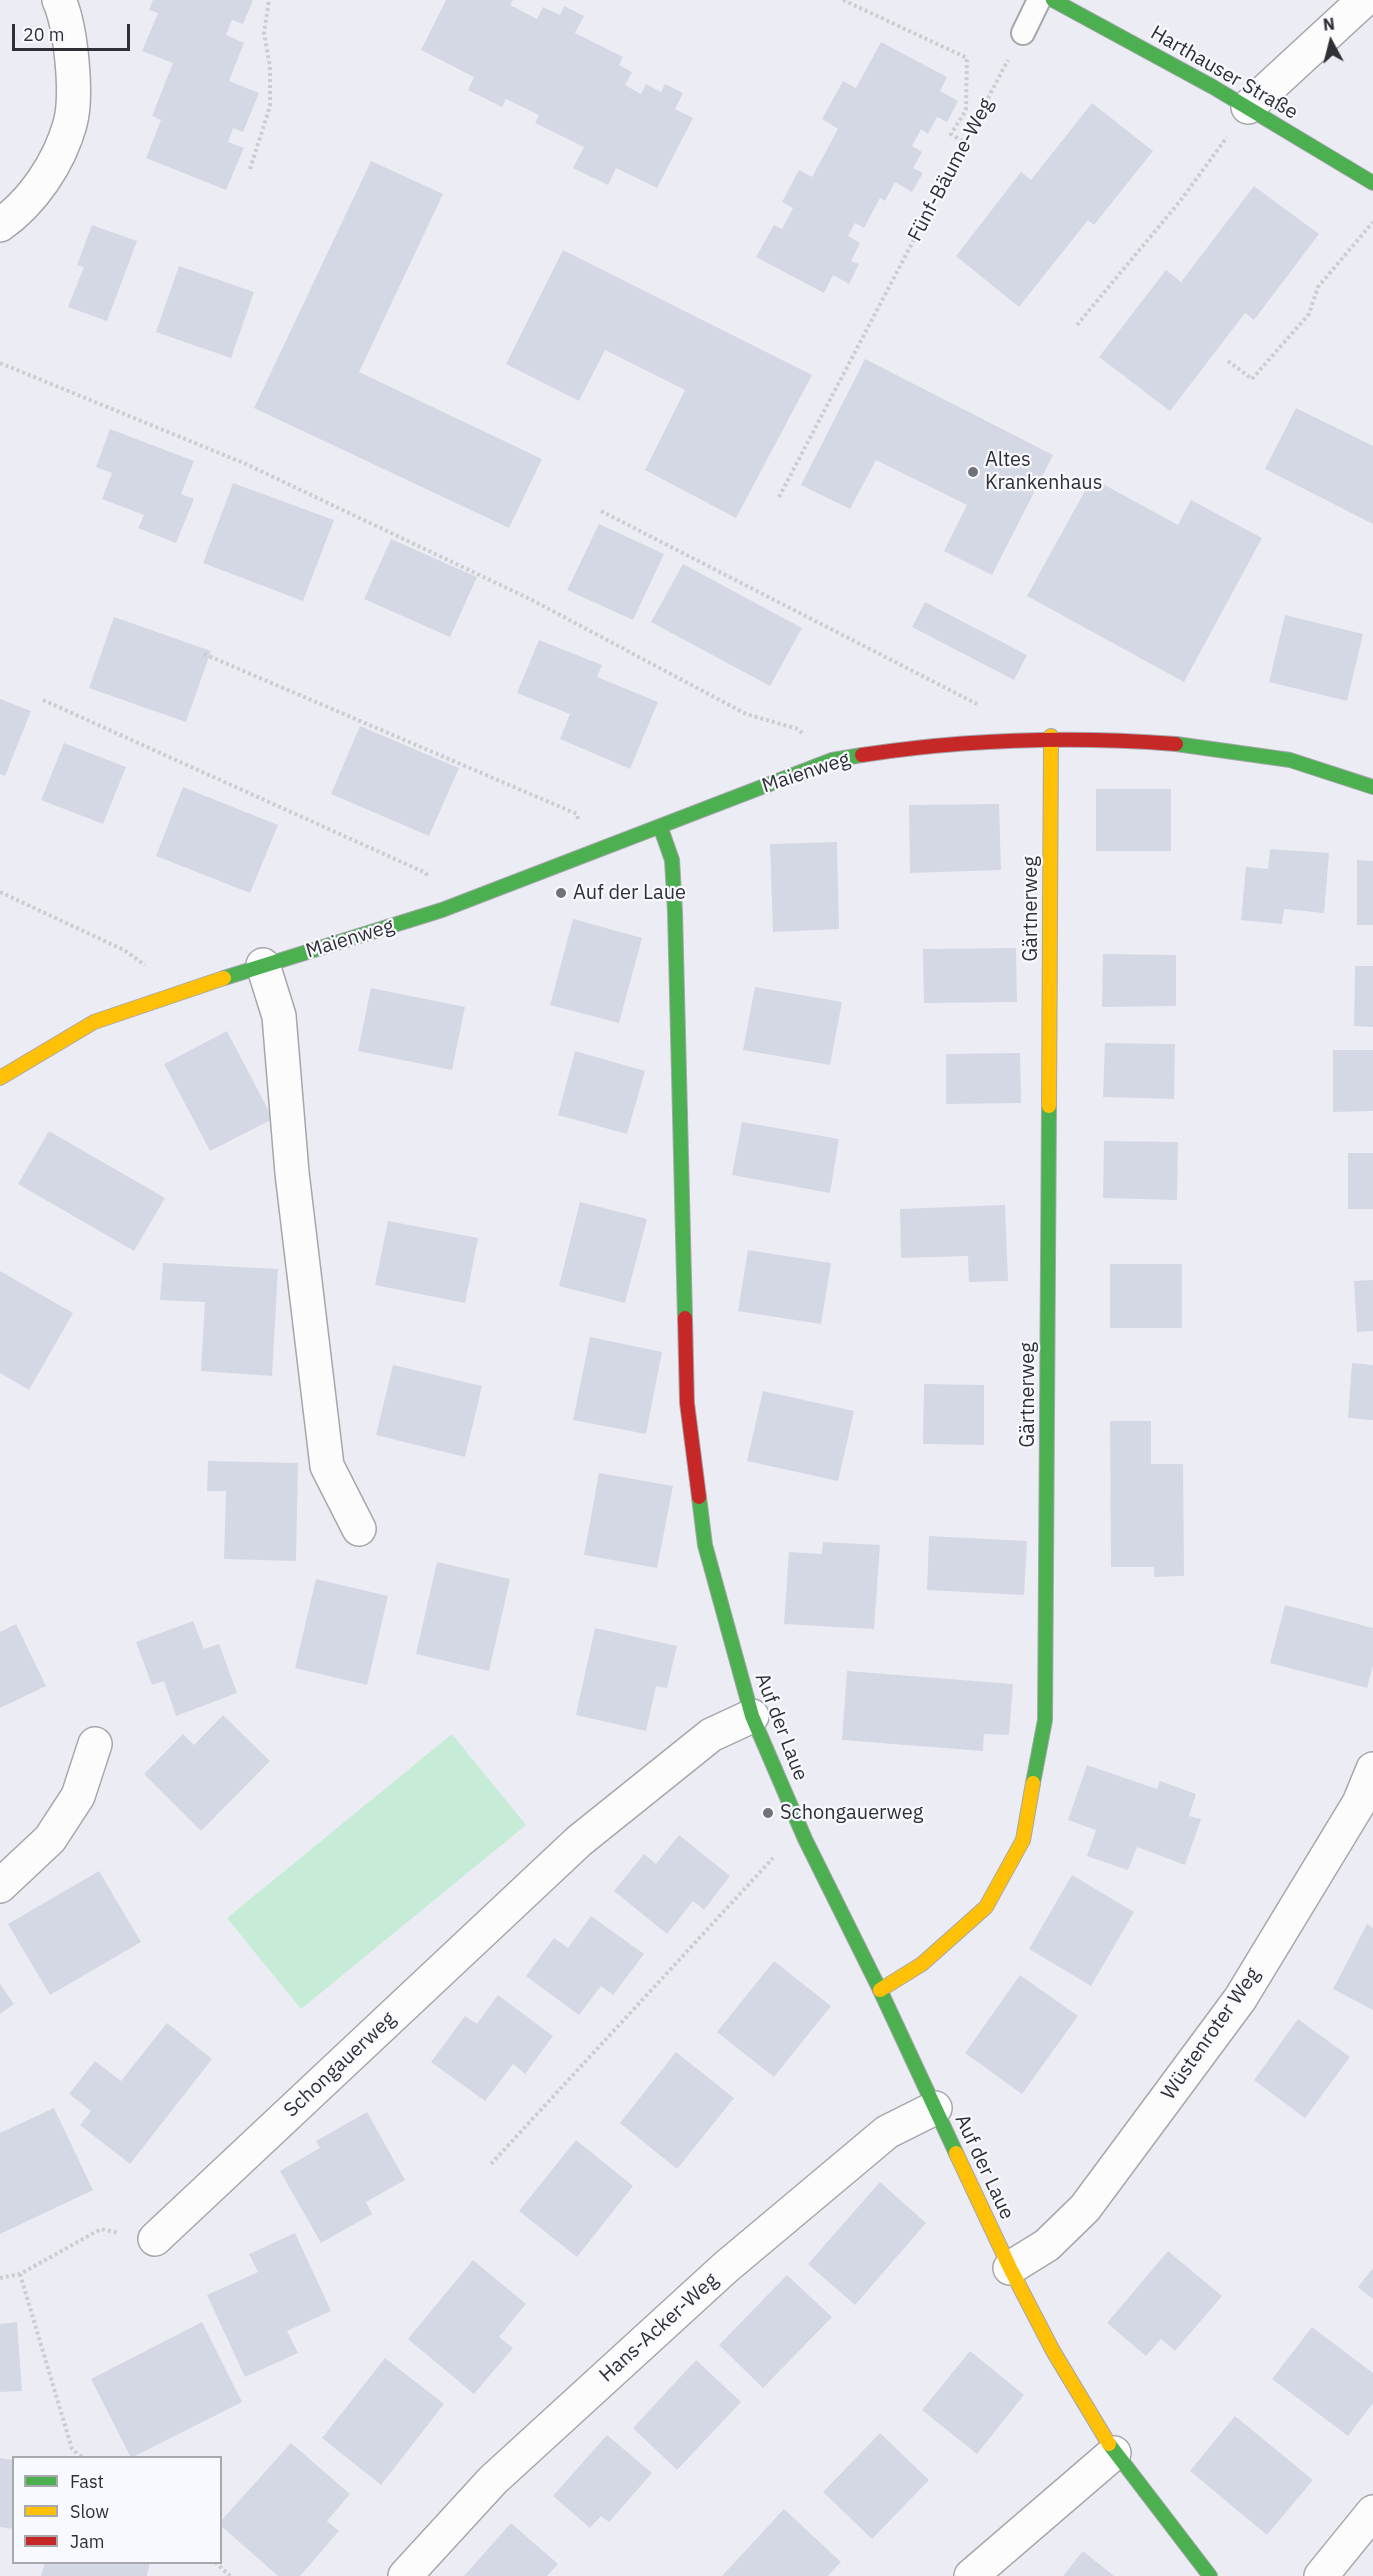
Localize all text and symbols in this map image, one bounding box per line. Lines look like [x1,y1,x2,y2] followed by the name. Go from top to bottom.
[15,12,134,50] scale bar
[1301,12,1361,72] north arrow
[1322,14,1336,35] text: N
[1146,21,1302,125] street label: Harthauser Straße
[23,23,65,46] text: 20 m
[903,94,999,246] street label: Fünf-Bäume-Weg
[985,448,1102,495] place label: Altes Krankenhaus
[966,465,980,479] marker: Altes Krankenhaus
[759,748,853,798] street label: Maienweg
[1019,856,1043,962] street label: Gärtnerweg
[573,881,686,905] place label: Auf der Laue
[554,886,568,900] marker: Auf der Laue
[303,914,397,964] street label: Maienweg
[1016,1342,1040,1448] street label: Gärtnerweg
[750,1670,812,1784] street label: Auf der Laue
[780,1801,923,1825] place label: Schongauerweg
[761,1806,775,1820] marker: Schongauerweg
[1157,1963,1265,2105] street label: Wüstenroter Weg
[279,2007,401,2123] street label: Schongauerweg
[949,2111,1019,2223] street label: Auf der Laue
[595,2269,723,2387] street label: Hans-Acker-Weg
[12,2456,222,2564] legend
[70,2470,104,2493] text: Fast
[70,2500,109,2523] text: Slow
[70,2530,105,2553] text: Jam

